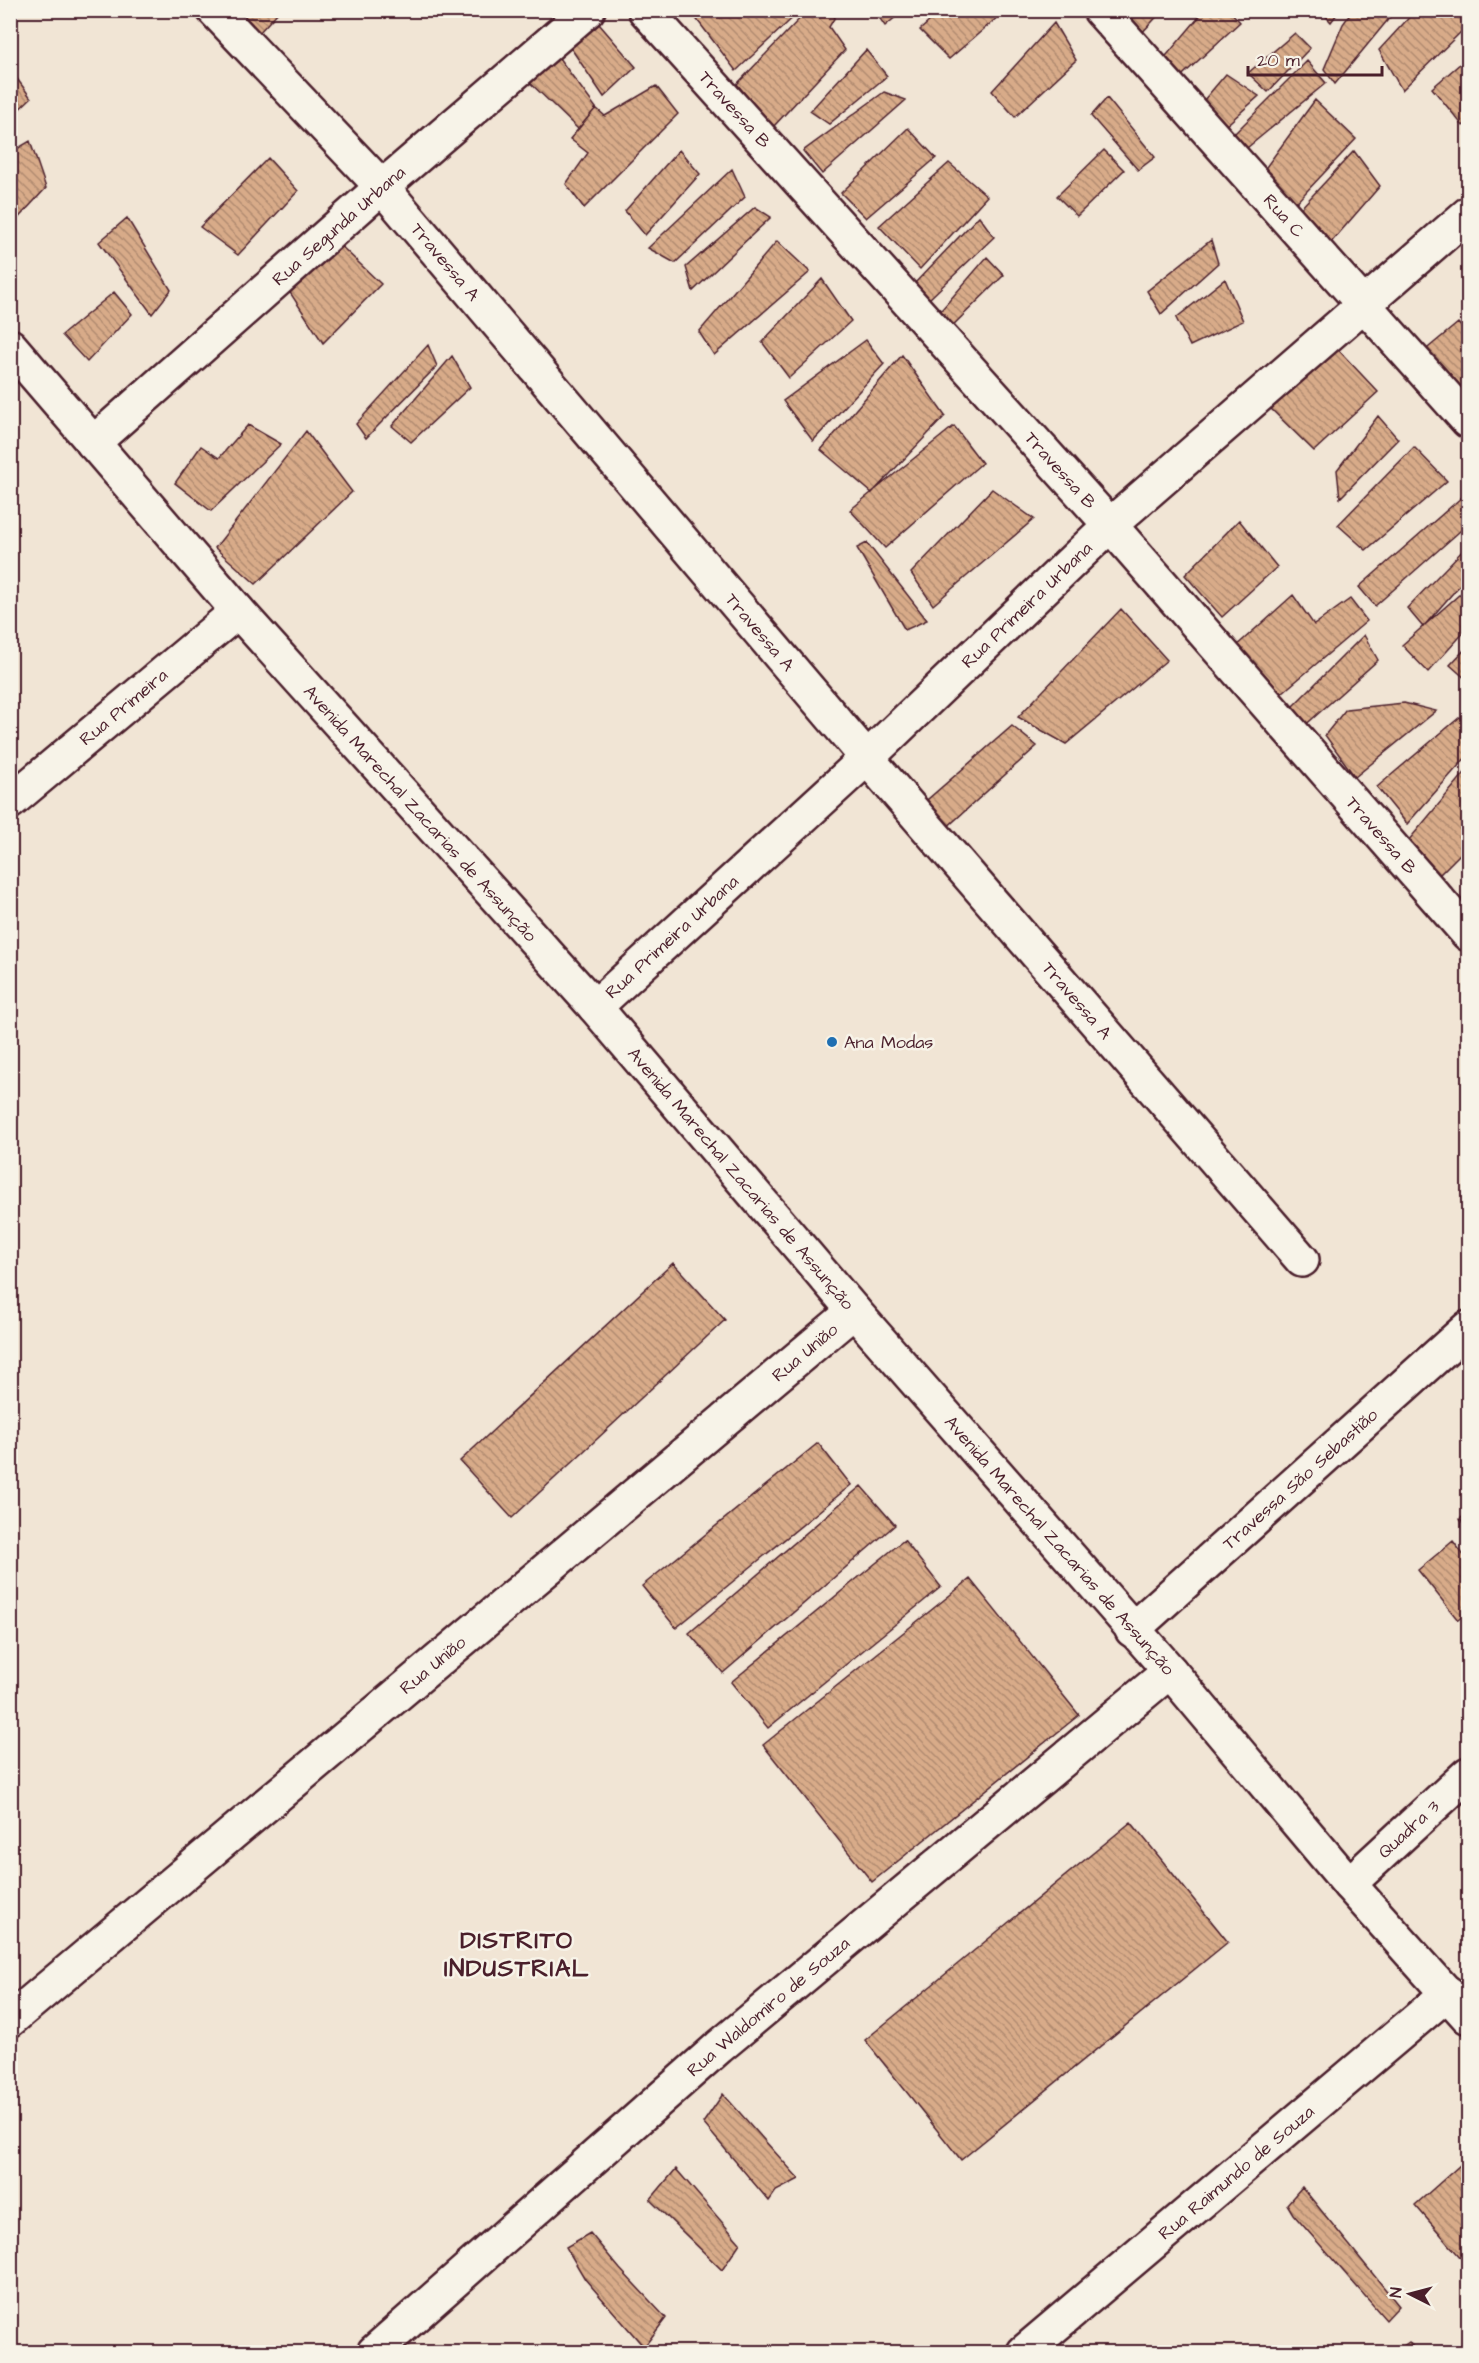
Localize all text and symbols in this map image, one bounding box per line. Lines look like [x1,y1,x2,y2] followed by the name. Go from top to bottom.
[1248,39,1382,77] scale bar
[1257,48,1300,73] text: 20 m
[693,65,777,154] street label: Travessa B
[267,160,411,291] street label: Rua Segunda Urbana
[1258,188,1311,243] street label: Rua C
[405,217,486,306] street label: Travessa A
[1019,426,1102,515] street label: Travessa B
[956,536,1098,674] street label: Rua Primeira Urbana
[720,588,801,677] street label: Travessa A
[74,663,173,751] street label: Rua Primeira
[298,679,543,947] street label: Avenida Marechal Zacarias de Assunção
[1340,790,1423,880] street label: Travessa B
[600,869,744,1004] street label: Rua Primeira Urbana
[1036,956,1118,1045] street label: Travessa A
[844,1030,933,1055] place label: Ana Modas
[825,1035,839,1049] marker: Ana Modas
[622,1042,860,1315] street label: Avenida Marechal Zacarias de Assunção
[766,1317,843,1387] street label: Rua União
[1217,1402,1383,1555] street label: Travessa São Sebastião
[939,1410,1181,1681] street label: Avenida Marechal Zacarias de Assunção
[394,1630,471,1700] street label: Rua União
[1372,1794,1445,1864] street label: Quadra 3
[444,1924,590,1986] district label: DISTRITO INDUSTRIAL
[681,1931,855,2082] street label: Rua Waldomiro de Souza
[1153,2099,1319,2246] street label: Rua Raimundo de Souza
[1380,2264,1440,2324] north arrow
[1385,2286,1408,2299] text: N

